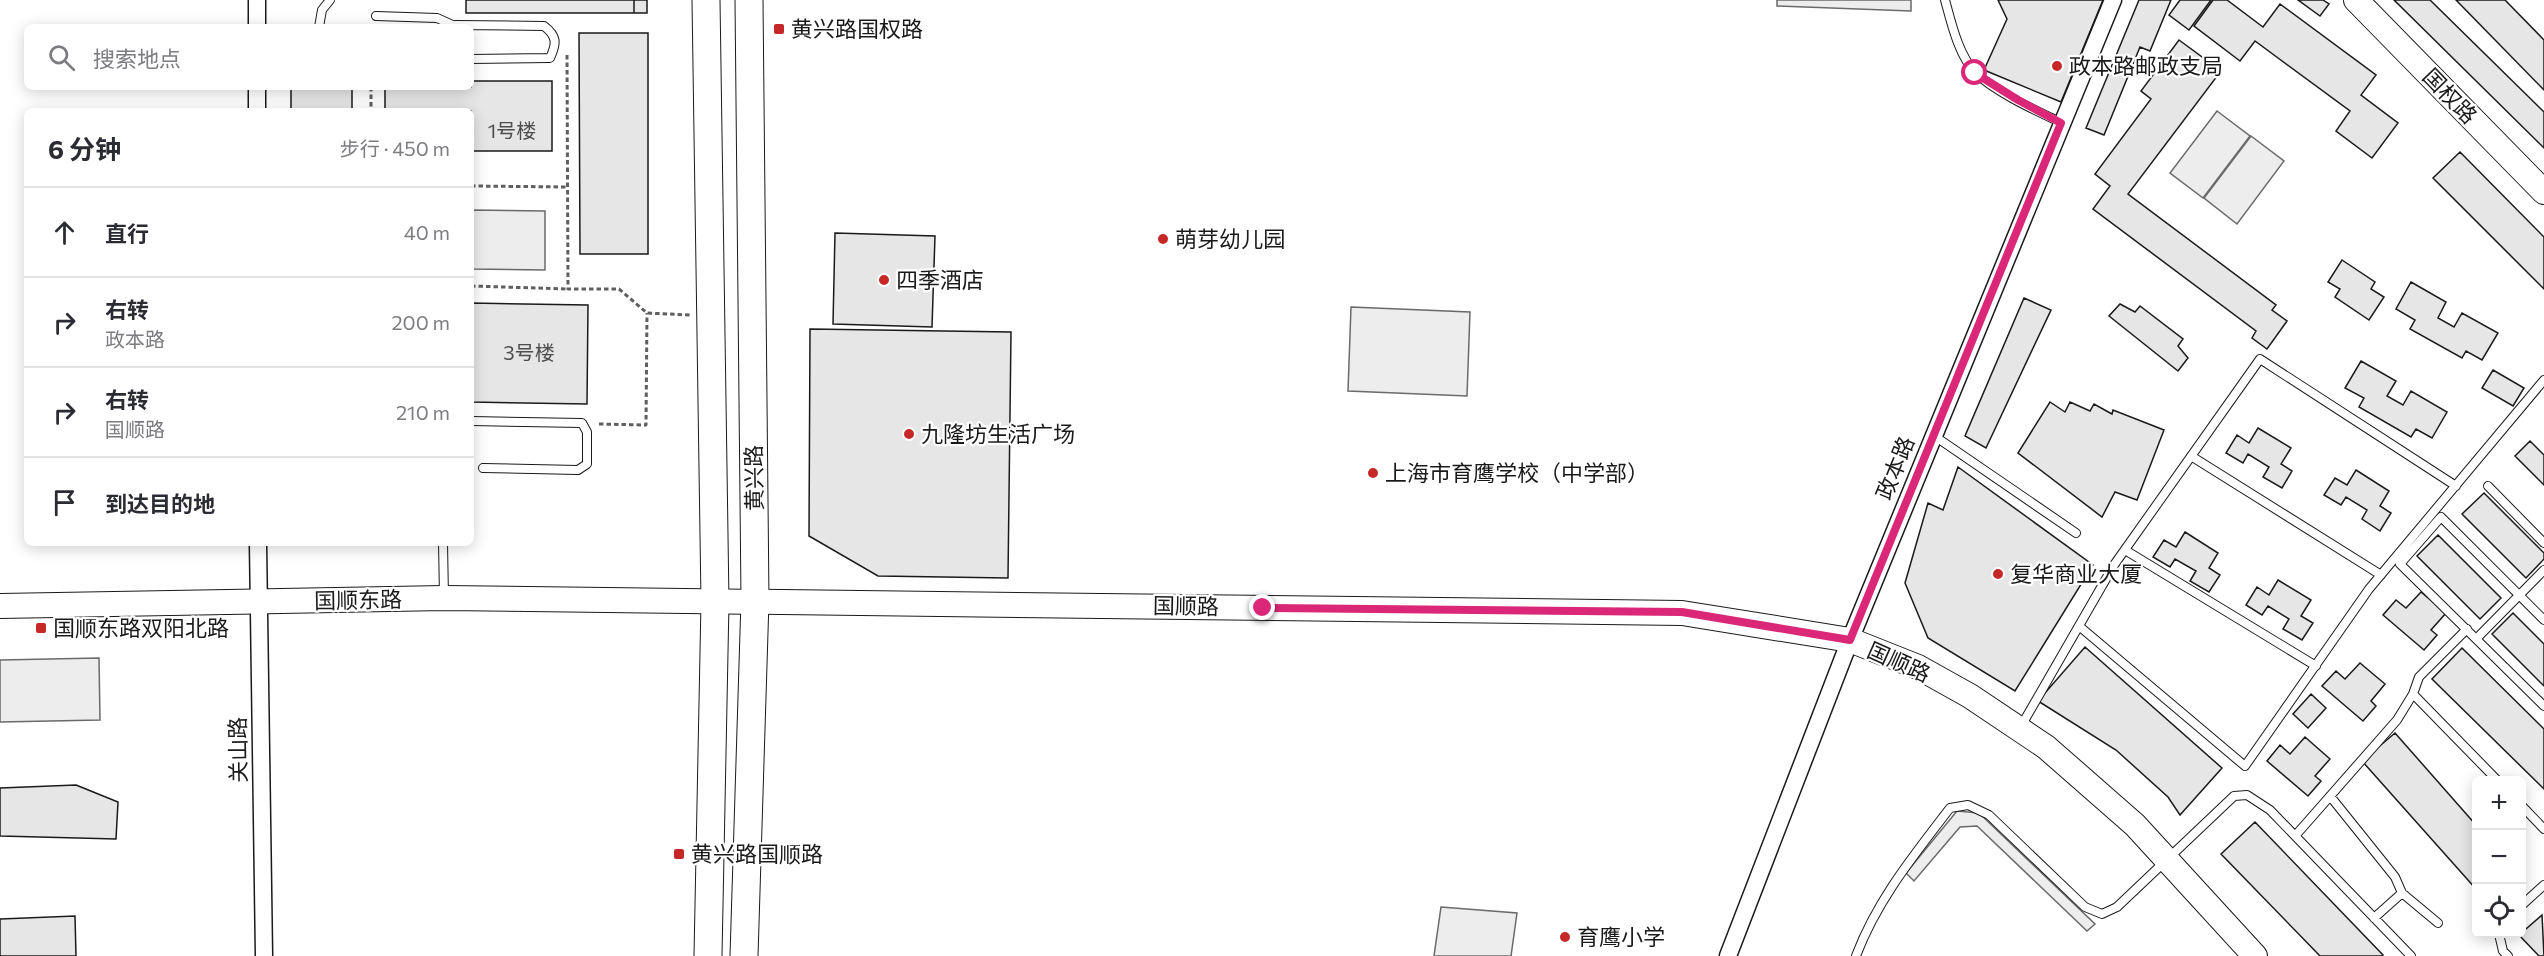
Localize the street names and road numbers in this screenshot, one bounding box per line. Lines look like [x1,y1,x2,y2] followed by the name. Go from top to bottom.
[2418,63,2483,129] street label: 国权路
[1870,432,1919,503] street label: 政本路
[739,445,768,511] street label: 黄兴路
[314,585,402,614] street label: 国顺东路
[1153,591,1219,620] street label: 国顺路
[1864,636,1935,687] street label: 国顺路
[223,717,252,783] street label: 关山路

